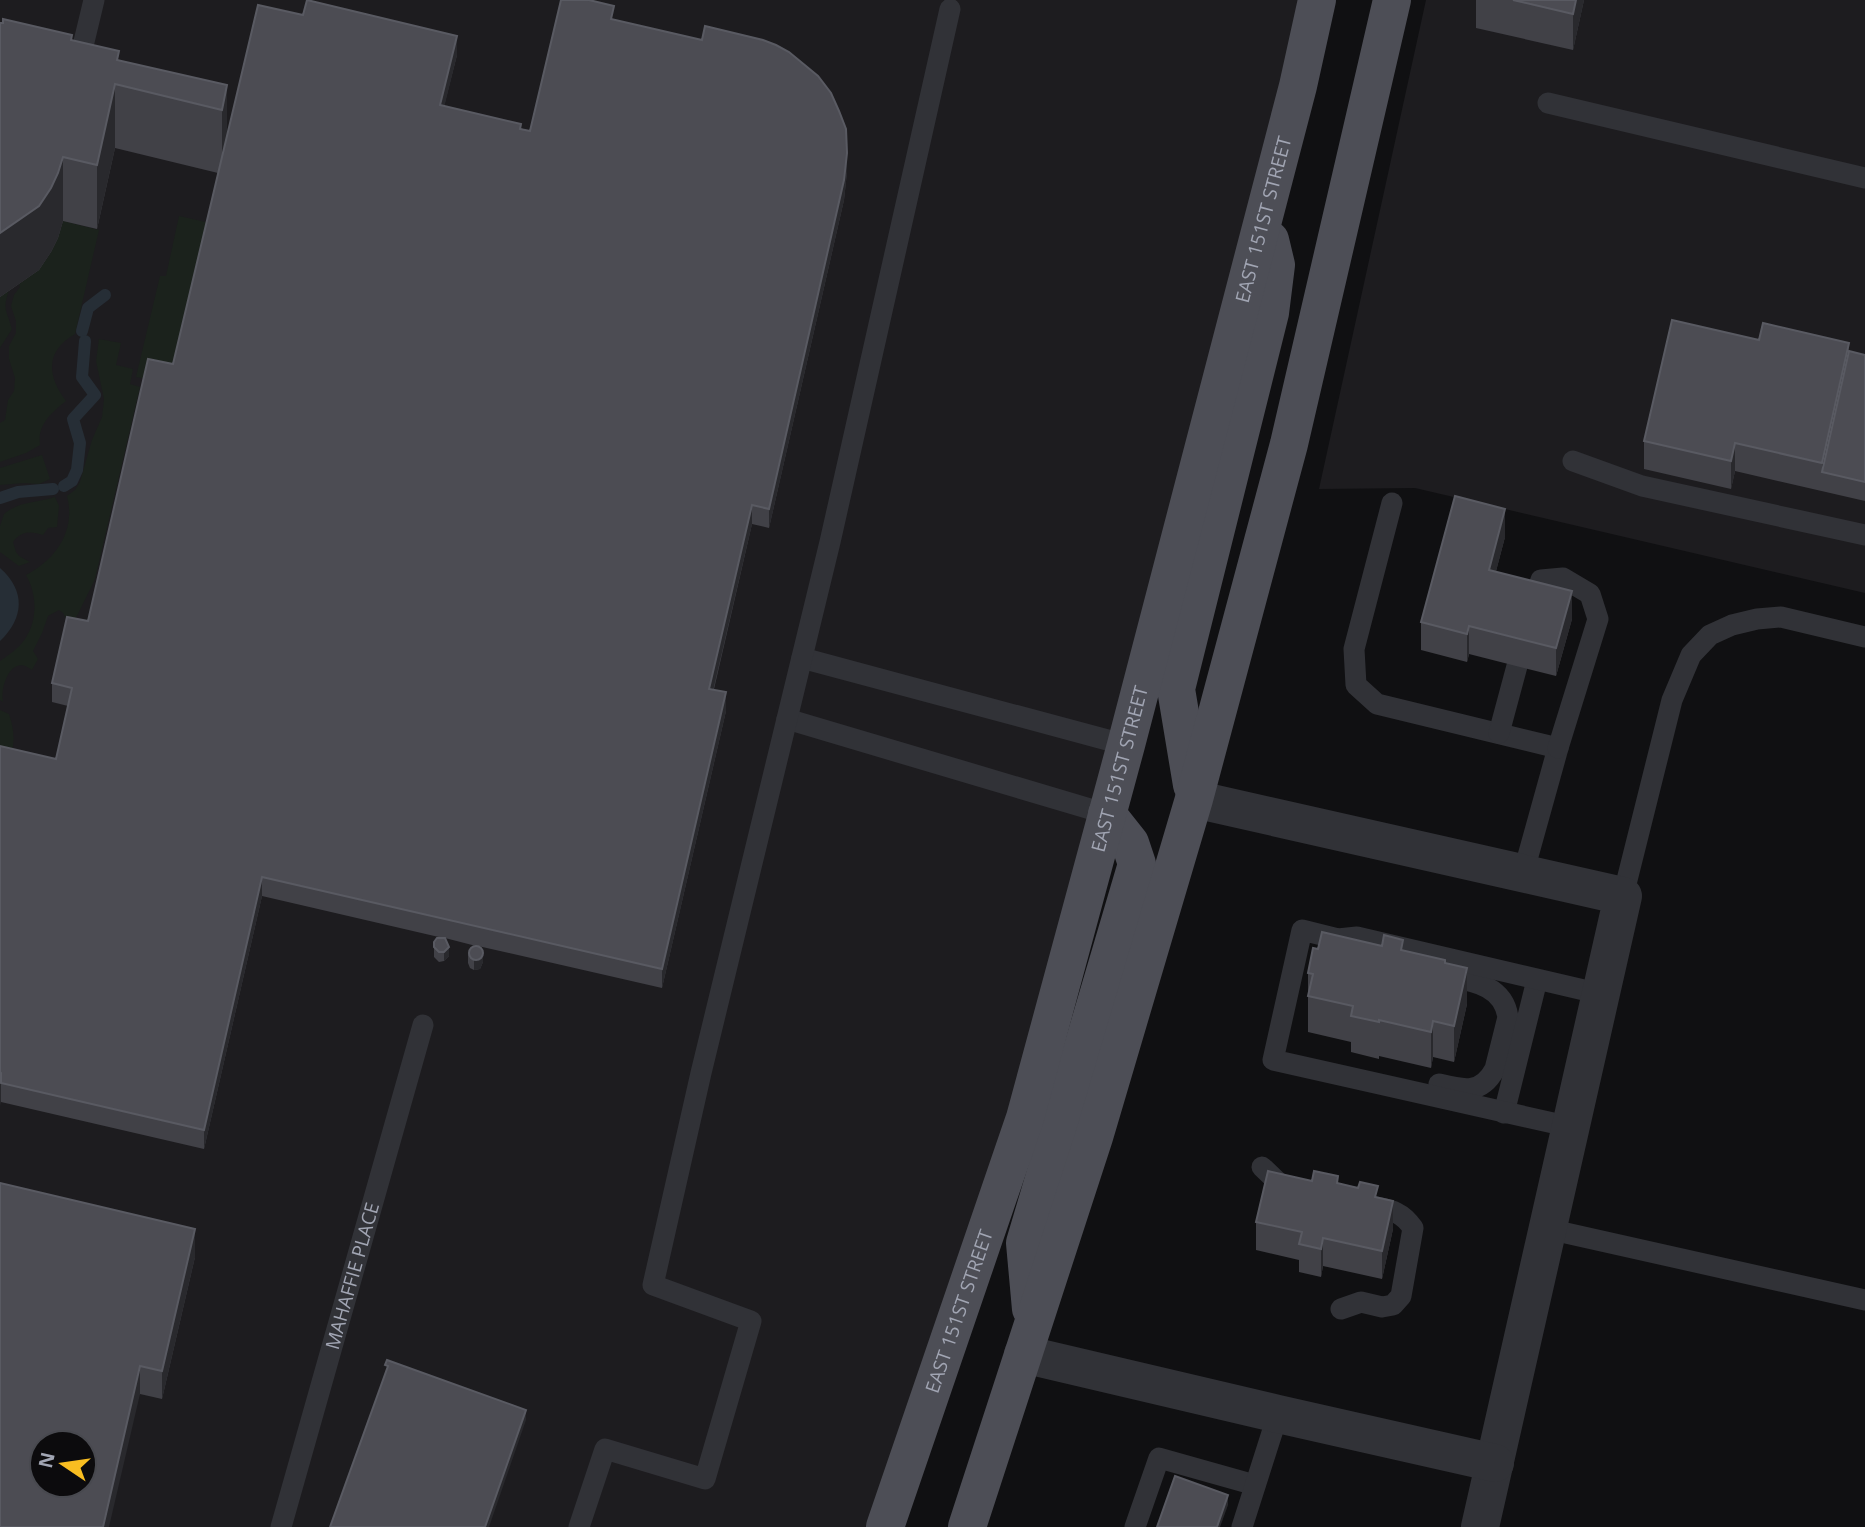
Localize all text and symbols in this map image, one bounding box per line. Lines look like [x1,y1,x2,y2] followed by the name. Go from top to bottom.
[1229,133,1298,305] street label: EAST 151ST STREET
[1085,682,1154,855] street label: EAST 151ST STREET
[319,1199,385,1352] street label: MAHAFFIE PLACE
[919,1226,999,1396] street label: EAST 151ST STREET
[28,1429,98,1499] north arrow
[32,1450,61,1471] text: N

